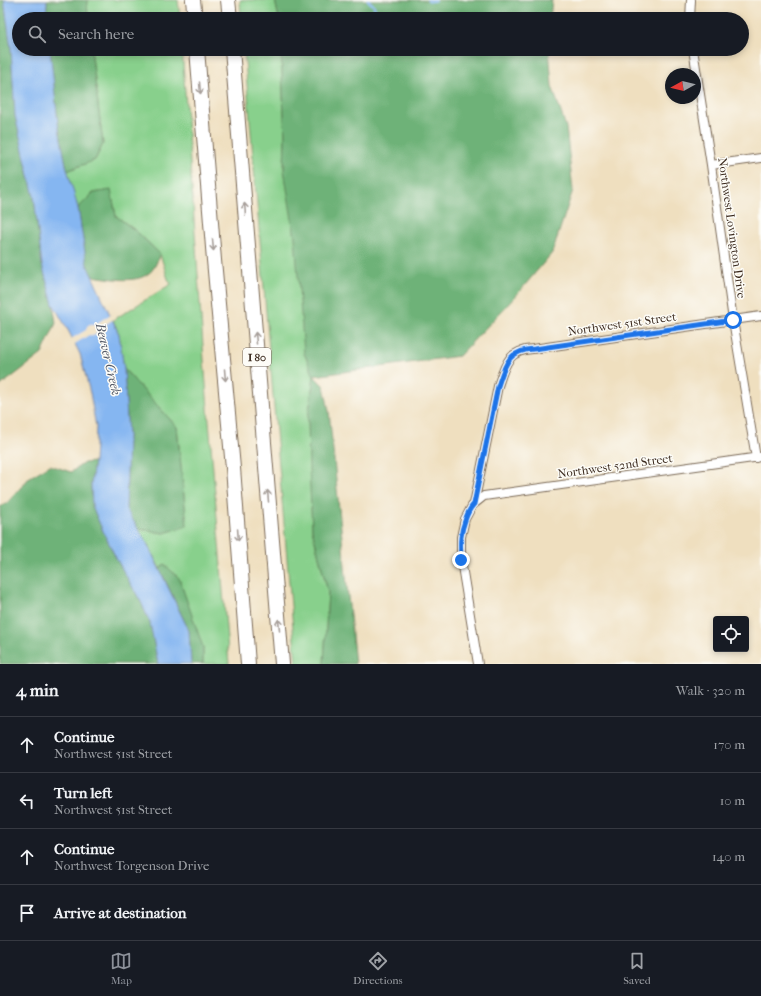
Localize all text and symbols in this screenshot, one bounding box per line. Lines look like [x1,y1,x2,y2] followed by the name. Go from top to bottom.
[12,12,749,56] search box
[26,23,48,45] icon: search
[58,25,134,43] text: Search here
[665,68,701,104] north arrow
[197,81,204,94] one-way arrow
[715,157,749,299] street label: Northwest Lovington Drive
[241,202,249,215] one-way arrow
[209,238,216,251] one-way arrow
[567,309,678,339] street label: Northwest 51st Street
[724,311,742,329] route start
[93,321,124,397] water label: Beaver Creek
[252,332,259,345] one-way arrow
[243,348,271,366] road number: I 80
[221,368,228,381] one-way arrow
[557,451,674,481] street label: Northwest 52nd Street
[265,490,272,503] one-way arrow
[235,528,242,541] one-way arrow
[452,551,470,569] route end
[713,616,749,652] map controls
[713,616,749,652] button: locate
[275,619,283,632] one-way arrow
[16,680,59,700] text: 4 min
[676,683,745,698] text: Walk · 320 m
[54,728,114,746] text: Continue
[16,734,38,756] icon: ahead
[713,737,745,752] text: 170 m
[54,746,172,761] text: Northwest 51st Street
[54,784,112,802] text: Turn left
[16,790,38,812] icon: left
[720,793,745,808] text: 10 m
[54,802,172,817] text: Northwest 51st Street
[54,840,114,858] text: Continue
[16,846,38,868] icon: ahead
[712,849,745,864] text: 140 m
[54,858,209,873] text: Northwest Torgenson Drive
[16,902,38,924] icon: arrive
[54,904,186,922] text: Arrive at destination
[110,950,132,987] tab: Map
[353,950,403,987] tab: Directions
[623,950,651,987] tab: Saved

